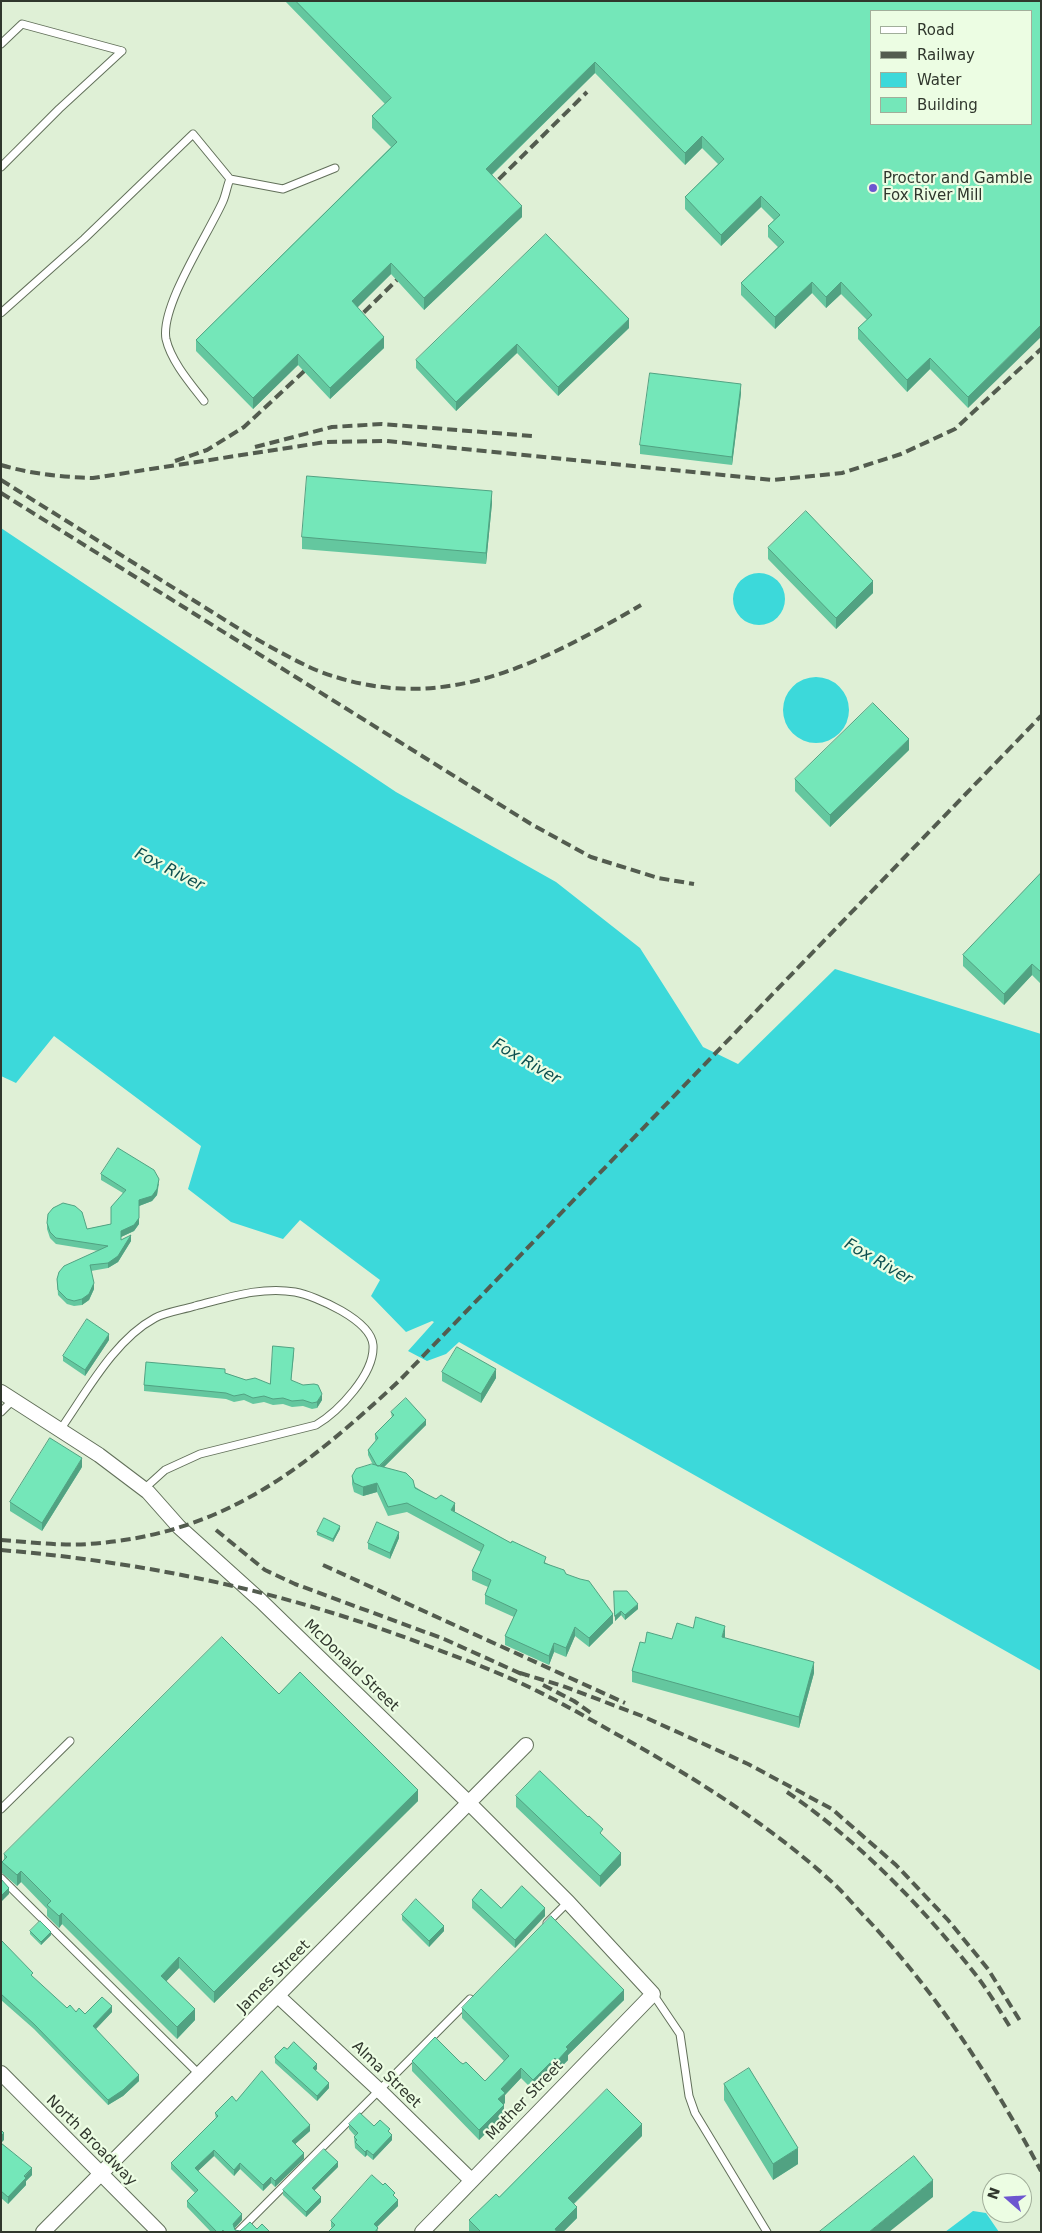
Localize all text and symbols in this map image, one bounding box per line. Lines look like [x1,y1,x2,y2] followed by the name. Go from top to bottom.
[870,10,1032,125] legend
[917,21,955,39] text: Road
[917,46,975,64] text: Railway
[917,71,961,89] text: Water
[917,96,978,114] text: Building
[883,170,1032,205] place label: Proctor and Gamble Fox River Mill
[867,182,879,194] marker: Proctor and Gamble Fox River Mill
[131,844,207,896] water label: Fox River
[489,1035,563,1089] water label: Fox River
[841,1235,915,1289] water label: Fox River
[300,1616,402,1716] street label: McDonald Street
[234,1937,314,2017] street label: James Street
[348,2038,424,2112] street label: Alma Street
[483,2058,567,2144] street label: Mather Street
[42,2092,140,2190] street label: North Broadway
[982,2173,1032,2223] north arrow
[984,2185,1003,2202] text: N

